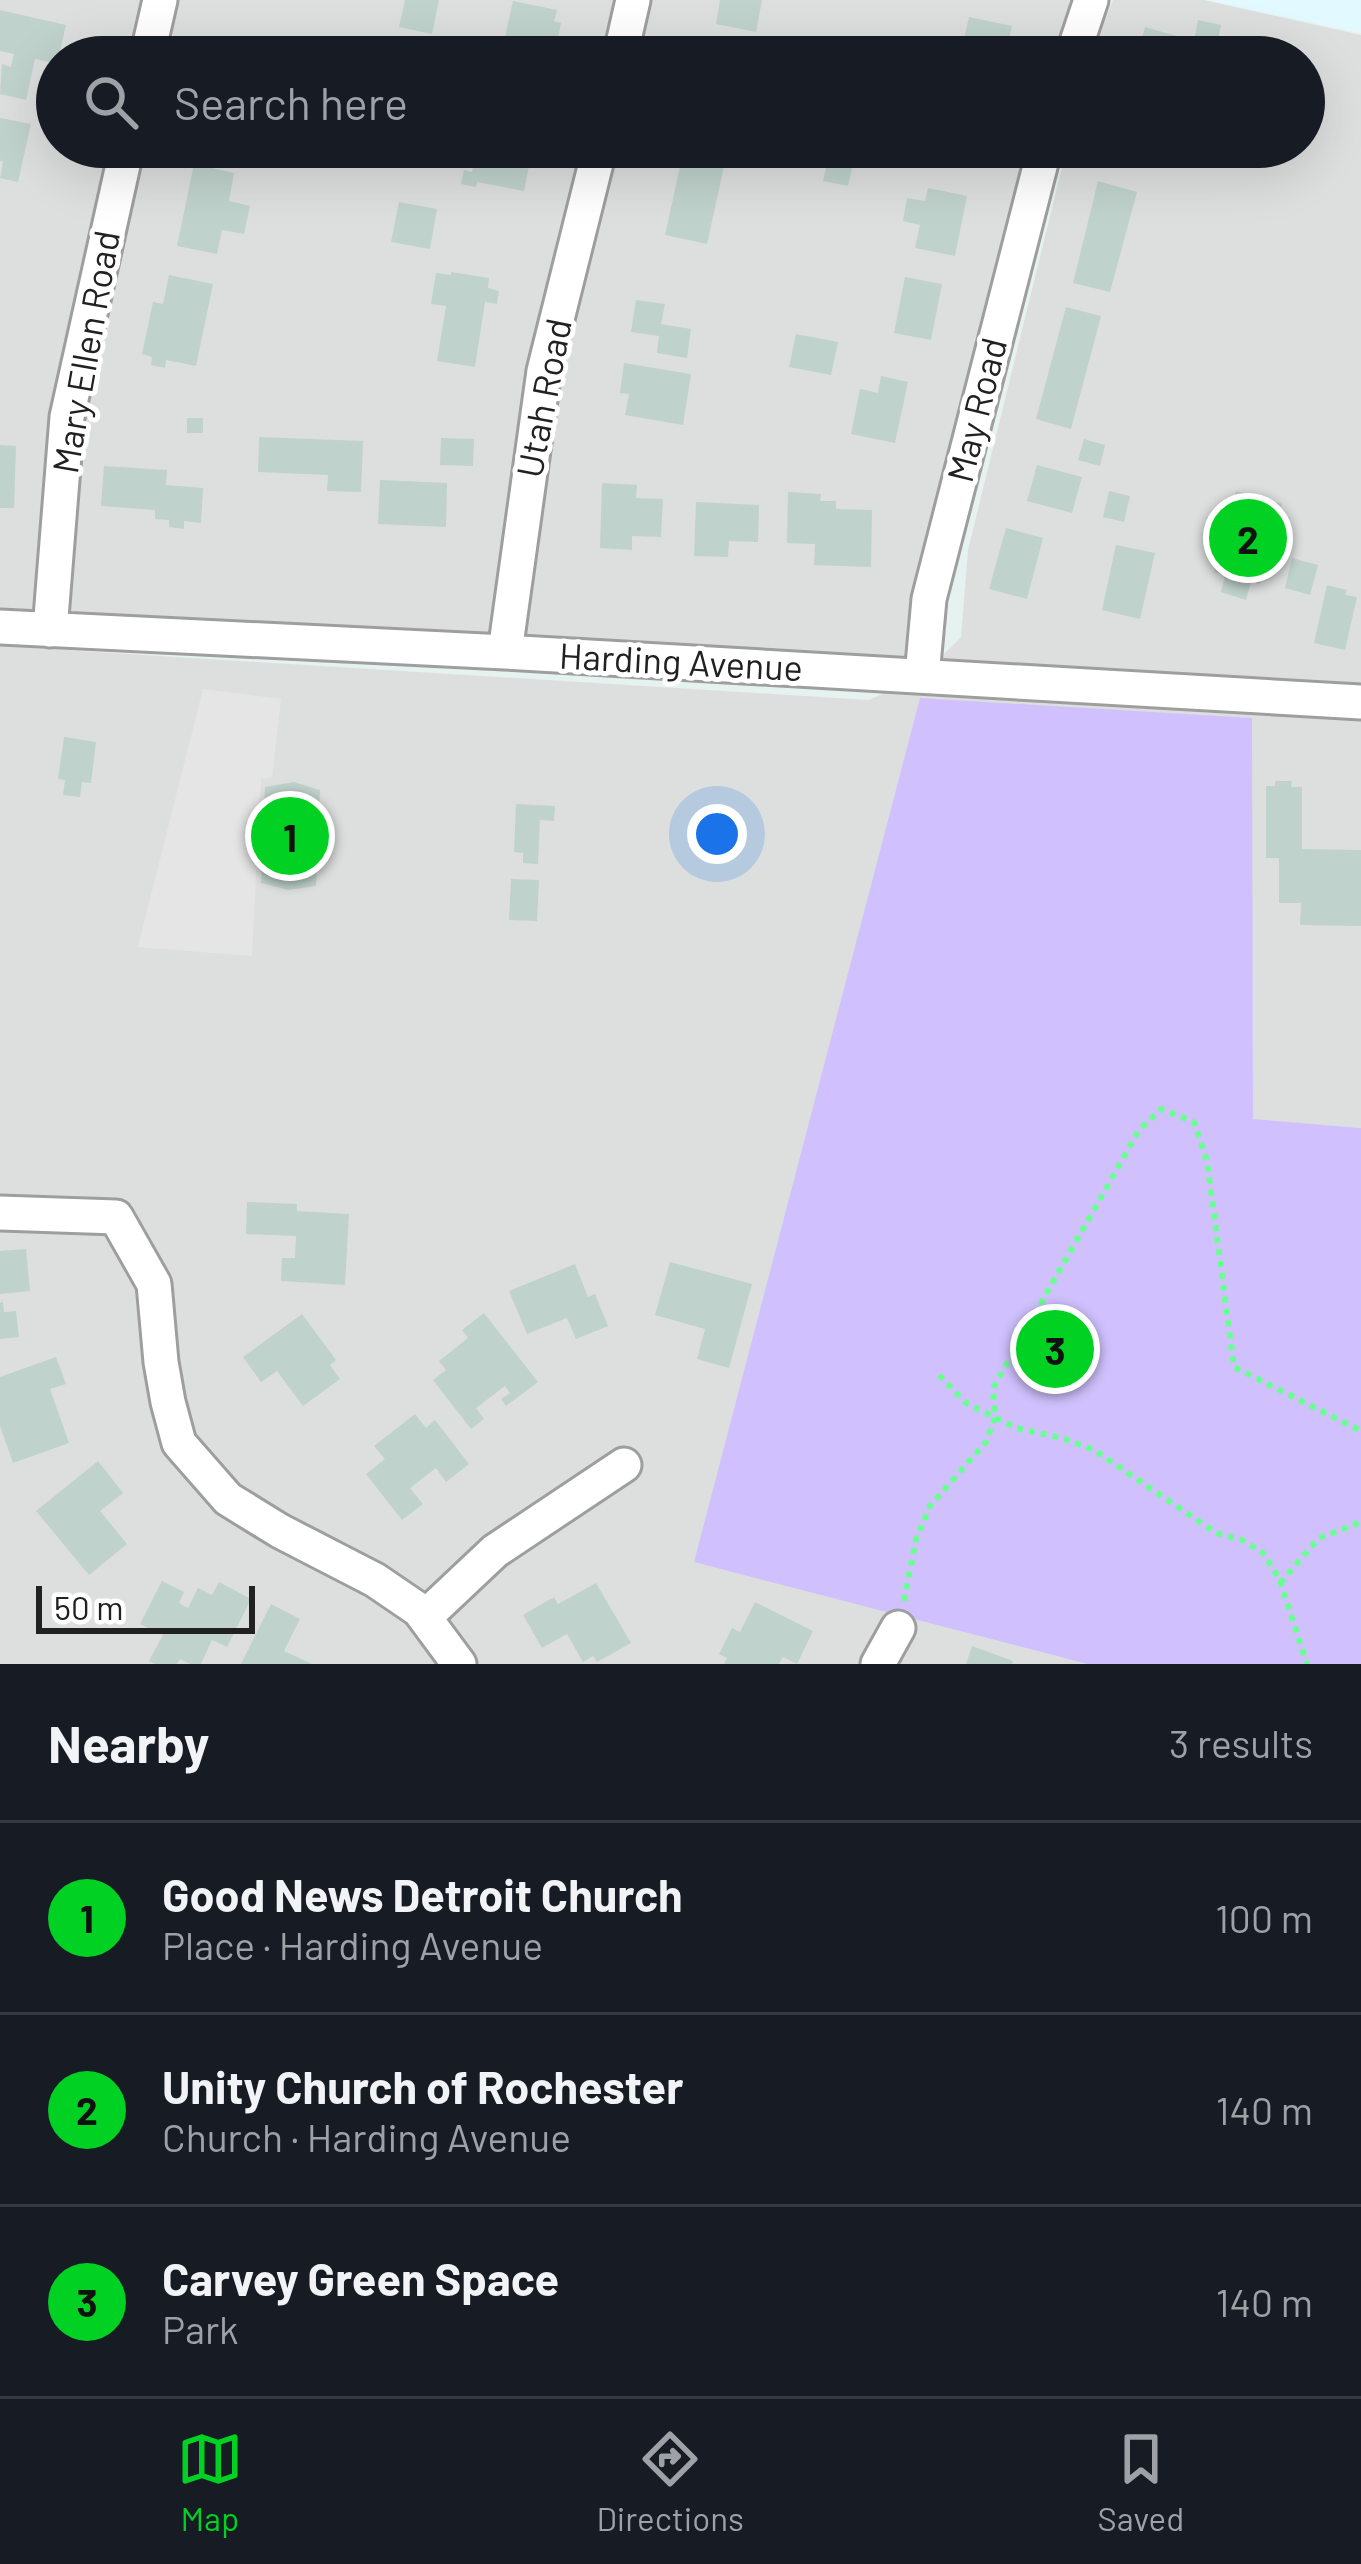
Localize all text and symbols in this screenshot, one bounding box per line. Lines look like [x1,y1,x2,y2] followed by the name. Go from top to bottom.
[36,36,1325,168] search box
[78,69,144,135] icon: search
[174,75,408,129] text: Search here
[42,227,127,476] street label: Mary Ellen Road
[506,315,579,481] street label: Utah Road
[937,333,1014,486] street label: May Road
[1209,493,1287,583] pin: 2
[558,633,804,688] street label: Harding Avenue
[251,791,329,881] pin: 1
[687,804,747,864] your location
[1016,1304,1094,1394] pin: 3
[36,1580,255,1633] scale bar
[54,1587,124,1627] text: 50 m
[48,1712,209,1773] text: Nearby
[1169,1719,1313,1766] text: 3 results
[162,1867,683,1921] text: Good News Detroit Church
[80,1894,94,1941] text: 1
[1215,1894,1313,1941] text: 100 m
[162,1921,543,1968] text: Place · Harding Avenue
[162,2059,683,2113] text: Unity Church of Rochester
[76,2086,98,2133] text: 2
[1216,2086,1313,2133] text: 140 m
[162,2113,571,2160] text: Church · Harding Avenue
[162,2251,559,2305] text: Carvey Green Space
[76,2278,98,2325] text: 3
[1216,2278,1313,2325] text: 140 m
[162,2305,239,2352] text: Park
[177,2426,243,2538] tab: Map
[596,2426,744,2538] tab: Directions
[1098,2426,1184,2538] tab: Saved

